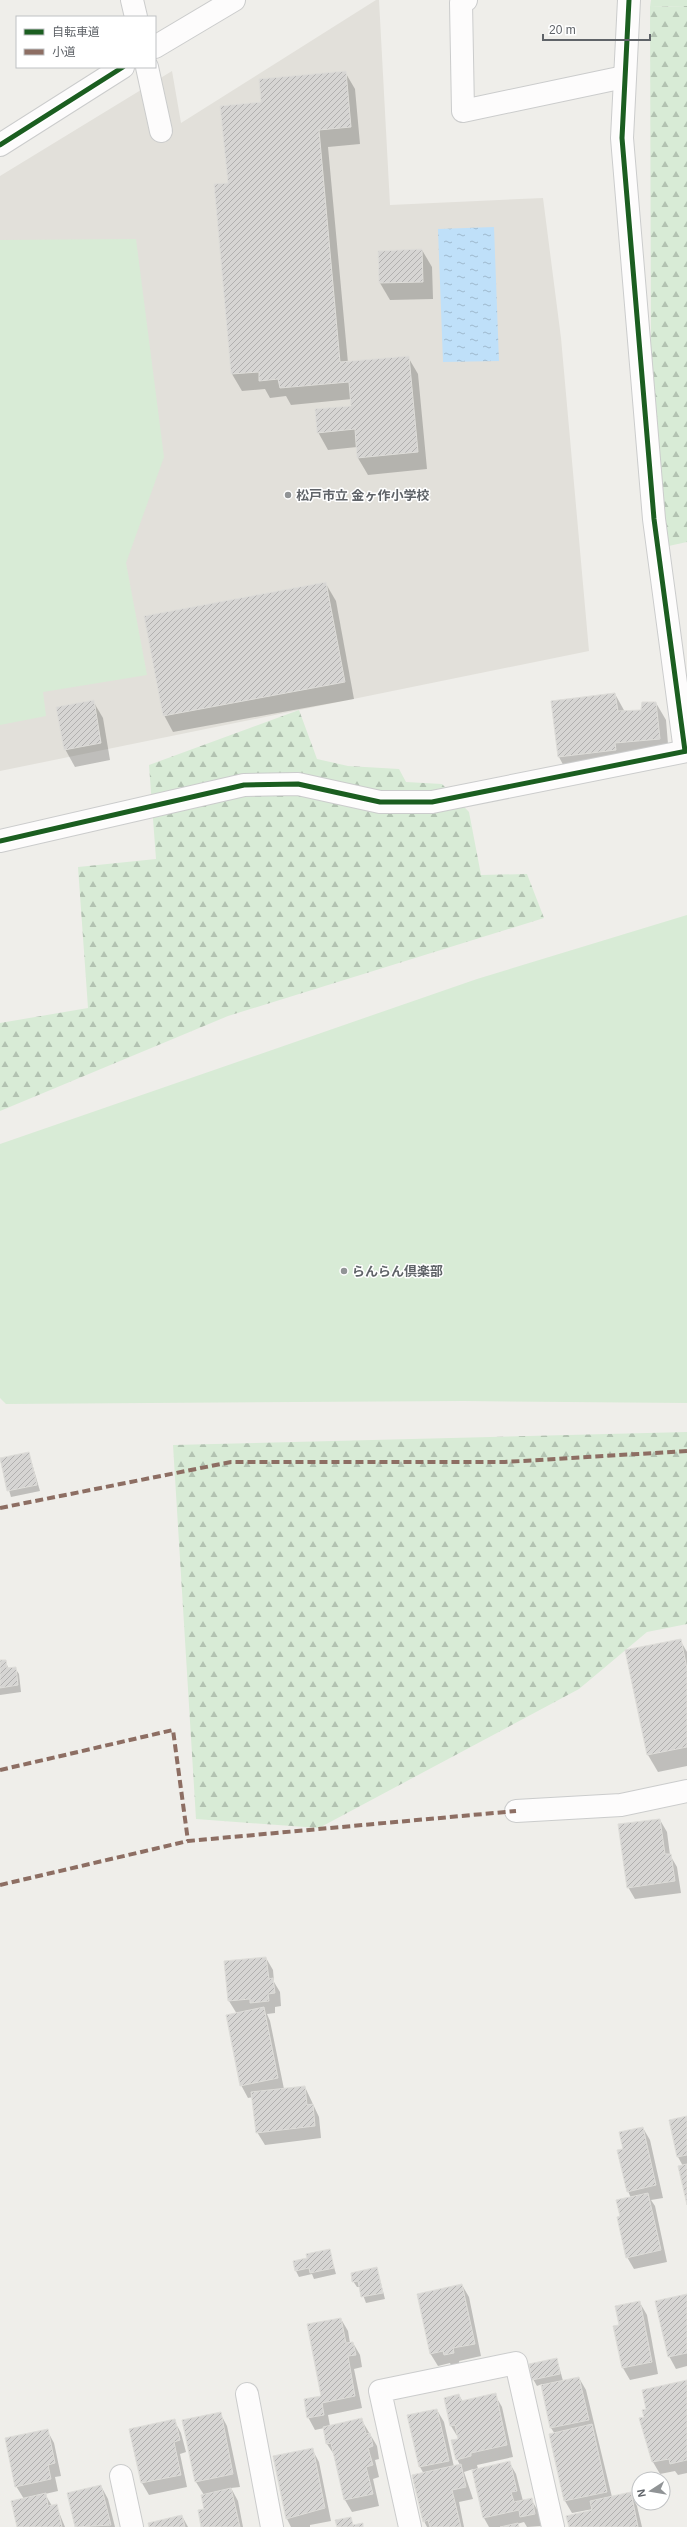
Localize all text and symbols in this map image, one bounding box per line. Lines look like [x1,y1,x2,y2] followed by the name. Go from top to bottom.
[16,16,156,68] legend
[543,16,650,42] scale bar
[549,23,576,37] text: 20 m
[52,25,100,39] text: 自転車道
[52,45,76,59] text: 小道
[296,488,430,503] place label: 松戸市立 金ヶ作小学校
[283,490,293,500] marker: 松戸市立 金ヶ作小学校
[352,1264,443,1279] place label: らんらん倶楽部
[339,1266,349,1276] marker: らんらん倶楽部
[631,2471,671,2511] north arrow
[635,2488,648,2498] text: N

